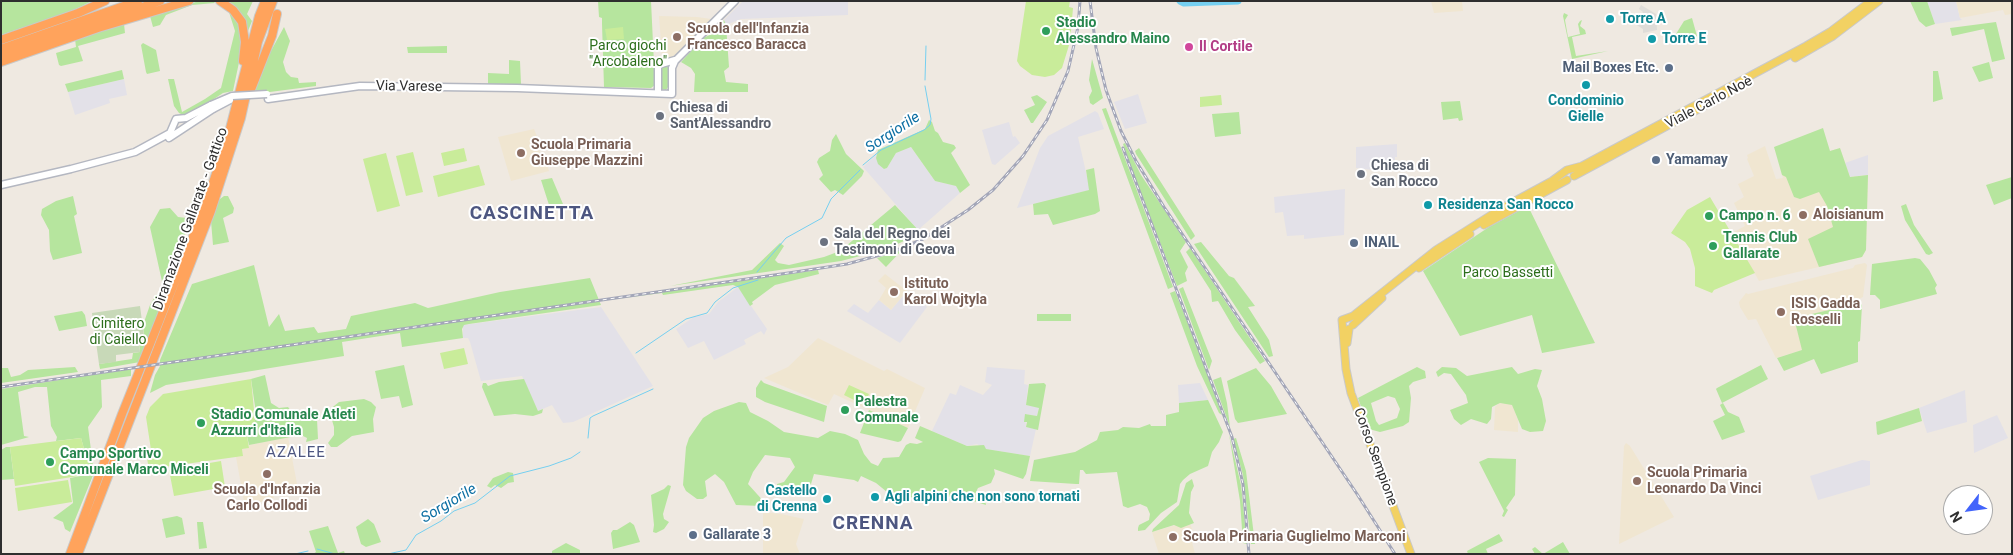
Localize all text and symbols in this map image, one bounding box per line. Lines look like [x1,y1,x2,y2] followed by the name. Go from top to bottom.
[1620,11,1666,27] place label: Torre A
[1604,13,1616,25] marker: Torre A
[1056,15,1170,48] place label: Stadio Alessandro Maino
[687,21,809,54] place label: Scuola dell'Infanzia Francesco Baracca
[1040,25,1052,37] marker: Stadio Alessandro Maino
[671,31,683,43] marker: Scuola dell'Infanzia Francesco Baracca
[1662,31,1706,47] place label: Torre E
[1646,33,1658,45] marker: Torre E
[589,38,667,70] park label: Parco giochi "Arcobaleno"
[1199,39,1253,55] place label: Il Cortile
[1183,41,1195,53] marker: Il Cortile
[1562,60,1659,76] place label: Mail Boxes Etc.
[1663,62,1675,74] marker: Mail Boxes Etc.
[1663,73,1755,133] street label: Viale Carlo Noè
[376,78,442,96] street label: Via Varese
[1580,79,1592,91] marker: Condominio Gielle
[1548,93,1624,125] place label: Condominio Gielle
[670,100,771,132] place label: Chiesa di Sant'Alessandro
[862,109,924,157] water label: Sorgiorile
[654,110,666,122] marker: Chiesa di Sant'Alessandro
[150,125,232,313] street label: Diramazione Gallarate - Gattico
[531,137,643,170] place label: Scuola Primaria Giuseppe Mazzini
[515,147,527,159] marker: Scuola Primaria Giuseppe Mazzini
[1666,152,1728,168] place label: Yamamay
[1650,154,1662,166] marker: Yamamay
[1371,158,1438,190] place label: Chiesa di San Rocco
[1355,168,1367,180] marker: Chiesa di San Rocco
[1438,197,1574,213] place label: Residenza San Rocco
[1422,199,1434,211] marker: Residenza San Rocco
[468,203,596,225] district label: CASCINETTA
[1813,207,1884,223] place label: Aloisianum
[1719,208,1790,224] place label: Campo n. 6
[1797,209,1809,221] marker: Aloisianum
[1703,210,1715,222] marker: Campo n. 6
[834,226,955,258] place label: Sala del Regno dei Testimoni di Geova
[1723,230,1797,262] place label: Tennis Club Gallarate
[1364,235,1399,251] place label: INAIL
[818,236,830,248] marker: Sala del Regno dei Testimoni di Geova
[1348,237,1360,249] marker: INAIL
[1707,240,1719,252] marker: Tennis Club Gallarate
[1463,265,1553,281] park label: Parco Bassetti
[904,276,987,308] place label: Istituto Karol Wojtyla
[888,286,900,298] marker: Istituto Karol Wojtyla
[1791,296,1860,328] place label: ISIS Gadda Rosselli
[1775,306,1787,318] marker: ISIS Gadda Rosselli
[89,316,147,348] park label: Cimitero di Caiello
[855,394,919,427] place label: Palestra Comunale
[839,404,851,416] marker: Palestra Comunale
[1350,406,1400,508] street label: Corso Sempione
[211,407,356,440] place label: Stadio Comunale Atleti Azzurri d'Italia
[195,417,207,429] marker: Stadio Comunale Atleti Azzurri d'Italia
[265,444,327,462] district label: AZALEE
[60,446,209,478] place label: Campo Sportivo Comunale Marco Miceli
[44,456,56,468] marker: Campo Sportivo Comunale Marco Miceli
[1647,465,1761,498] place label: Scuola Primaria Leonardo Da Vinci
[261,468,273,480] marker: Scuola d'Infanzia Carlo Collodi
[1631,475,1643,487] marker: Scuola Primaria Leonardo Da Vinci
[418,480,480,528] water label: Sorgiorile
[213,482,321,514] place label: Scuola d'Infanzia Carlo Collodi
[757,483,817,516] place label: Castello di Crenna
[1943,485,1993,535] north arrow
[885,489,1080,505] place label: Agli alpini che non sono tornati
[869,491,881,503] marker: Agli alpini che non sono tornati
[821,493,833,505] marker: Castello di Crenna
[1946,509,1965,525] text: N
[832,513,914,535] district label: CRENNA
[703,527,771,543] place label: Gallarate 3
[687,529,699,541] marker: Gallarate 3
[1183,529,1406,545] place label: Scuola Primaria Guglielmo Marconi
[1167,531,1179,543] marker: Scuola Primaria Guglielmo Marconi

